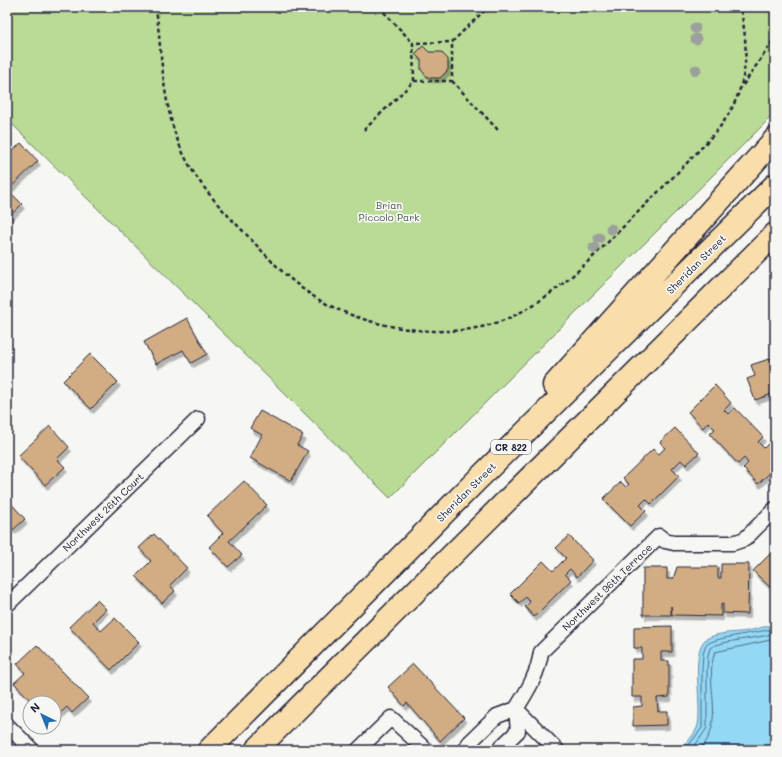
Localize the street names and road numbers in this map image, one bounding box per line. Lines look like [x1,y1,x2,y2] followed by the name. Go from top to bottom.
[663,231,729,297] street label: Sheridan Street
[491,440,531,454] road number: CR 822
[433,459,499,525] street label: Sheridan Street
[59,470,147,554] street label: Northwest 26th Court
[559,540,655,634] street label: Northwest 96th Terrace

